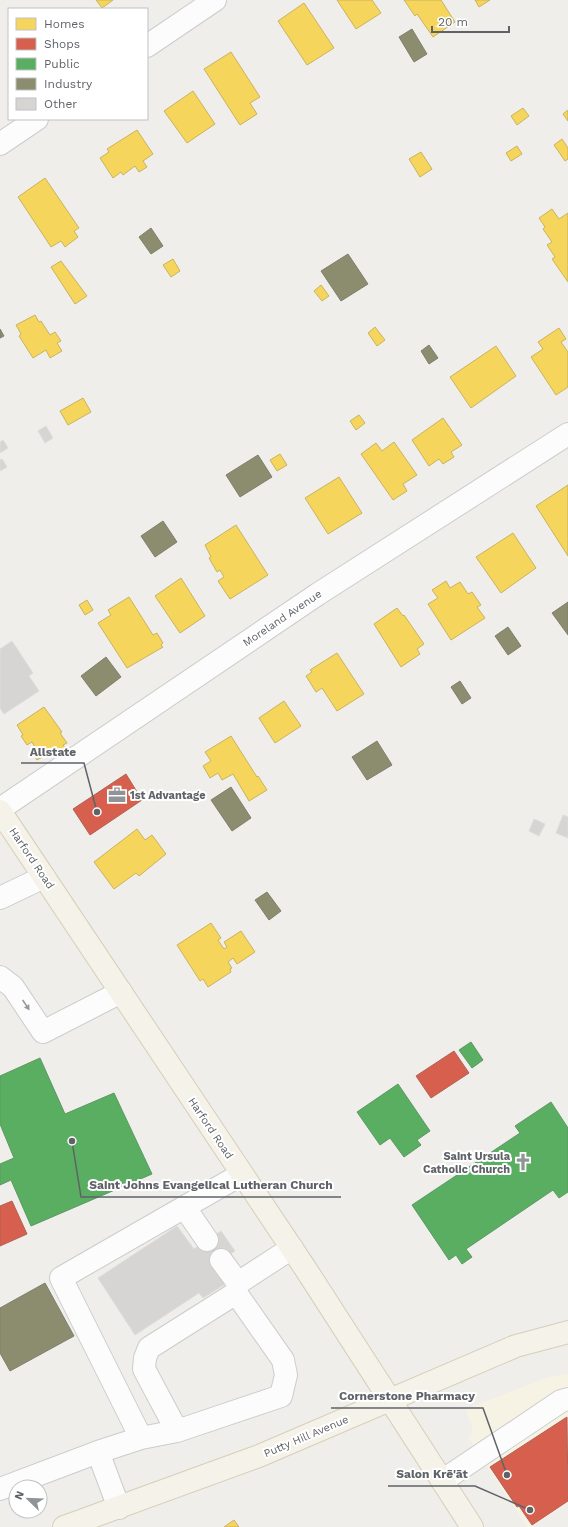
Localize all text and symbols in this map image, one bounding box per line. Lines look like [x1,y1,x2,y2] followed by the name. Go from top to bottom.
[8,8,148,120] legend
[432,8,509,34] scale bar
[438,15,468,29] text: 20 m
[44,17,85,31] text: Homes
[44,37,80,51] text: Shops
[44,57,80,71] text: Public
[44,77,93,91] text: Industry
[44,97,77,111] text: Other
[240,587,324,650] street label: Moreland Avenue
[21,739,84,763] callout: Allstate
[30,745,76,759] text: Allstate
[107,785,127,805] office icon: 1st Advantage
[130,789,206,802] place label: 1st Advantage
[6,825,57,891] street label: Harford Road
[22,1000,30,1010] one-way arrow
[185,1095,236,1161] street label: Harford Road
[423,1150,511,1176] place label: Saint Ursula Catholic Church
[513,1152,533,1172] church icon: Saint Ursula Catholic Church
[81,1173,341,1197] callout: Saint Johns Evangelical Lutheran Church
[89,1178,333,1192] text: Saint Johns Evangelical Lutheran Church
[331,1384,483,1408] callout: Cornerstone Pharmacy
[339,1389,475,1403] text: Cornerstone Pharmacy
[262,1413,350,1460] street label: Putty Hill Avenue
[388,1462,475,1486] callout: Salon Krē'āt
[396,1467,468,1481] text: Salon Krē'āt
[8,1479,48,1519] north arrow
[12,1489,27,1502] text: N

